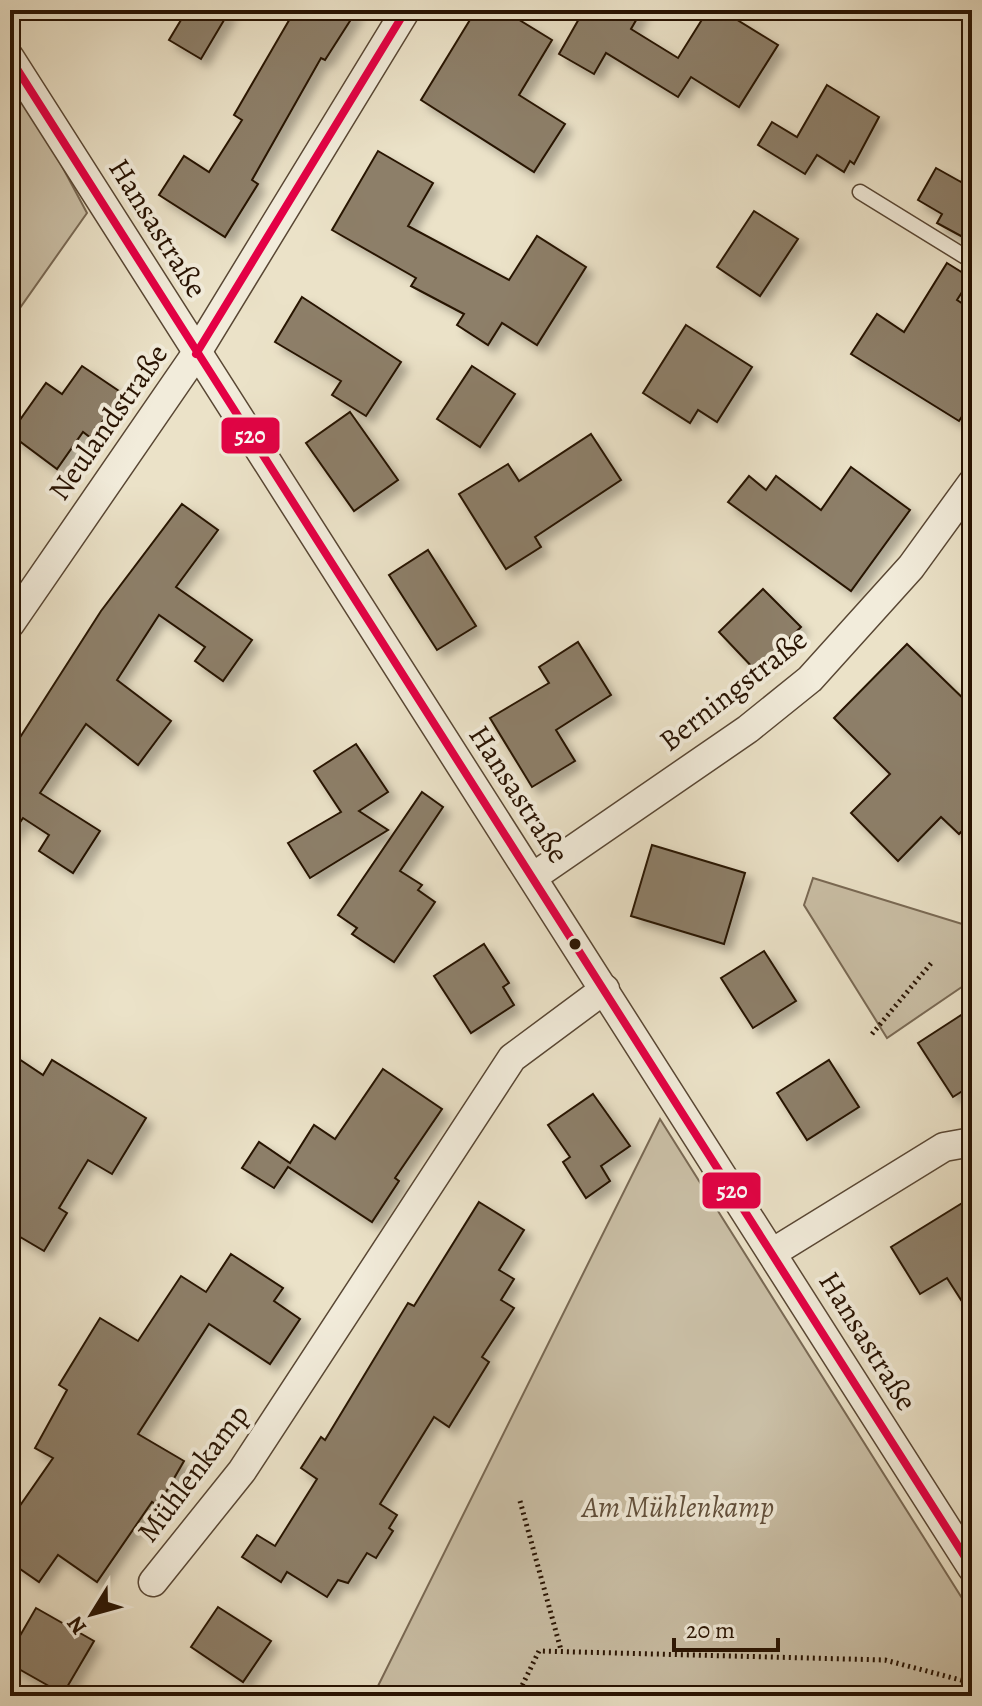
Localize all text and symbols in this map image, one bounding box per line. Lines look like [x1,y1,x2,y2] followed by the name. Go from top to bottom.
[99,151,217,305] street label: Hansastraße
[39,336,177,508] street label: Neulandstraße
[220,416,281,455] line badge: 520
[234,421,266,451] text: 520
[651,620,815,760] street label: Berningstraße
[460,717,578,871] street label: Hansastraße
[567,936,583,952] unlabelled marker
[701,1171,762,1210] line badge: 520
[716,1176,748,1206] text: 520
[809,1264,927,1418] street label: Hansastraße
[128,1396,258,1550] street label: Mühlenkamp
[580,1487,774,1527] park label: Am Mühlenkamp
[52,1574,132,1654] north arrow
[674,1602,778,1652] scale bar
[60,1610,94,1641] text: N
[686,1614,735,1646] text: 20 m

